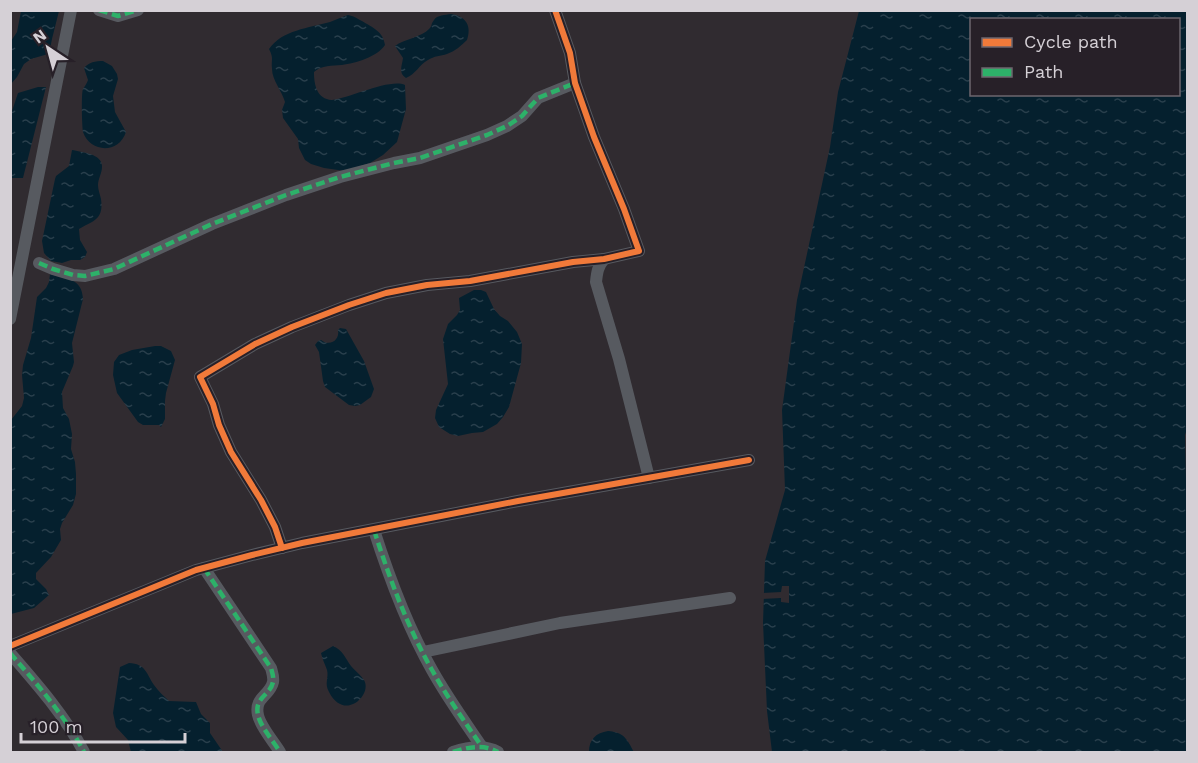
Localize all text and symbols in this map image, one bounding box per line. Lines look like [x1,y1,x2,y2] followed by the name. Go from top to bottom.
[18,18,78,78] north arrow
[970,18,1180,96] legend
[29,25,50,47] text: N
[1024,31,1118,52] text: Cycle path
[1024,61,1064,82] text: Path
[21,706,184,744] scale bar
[30,716,83,737] text: 100 m

